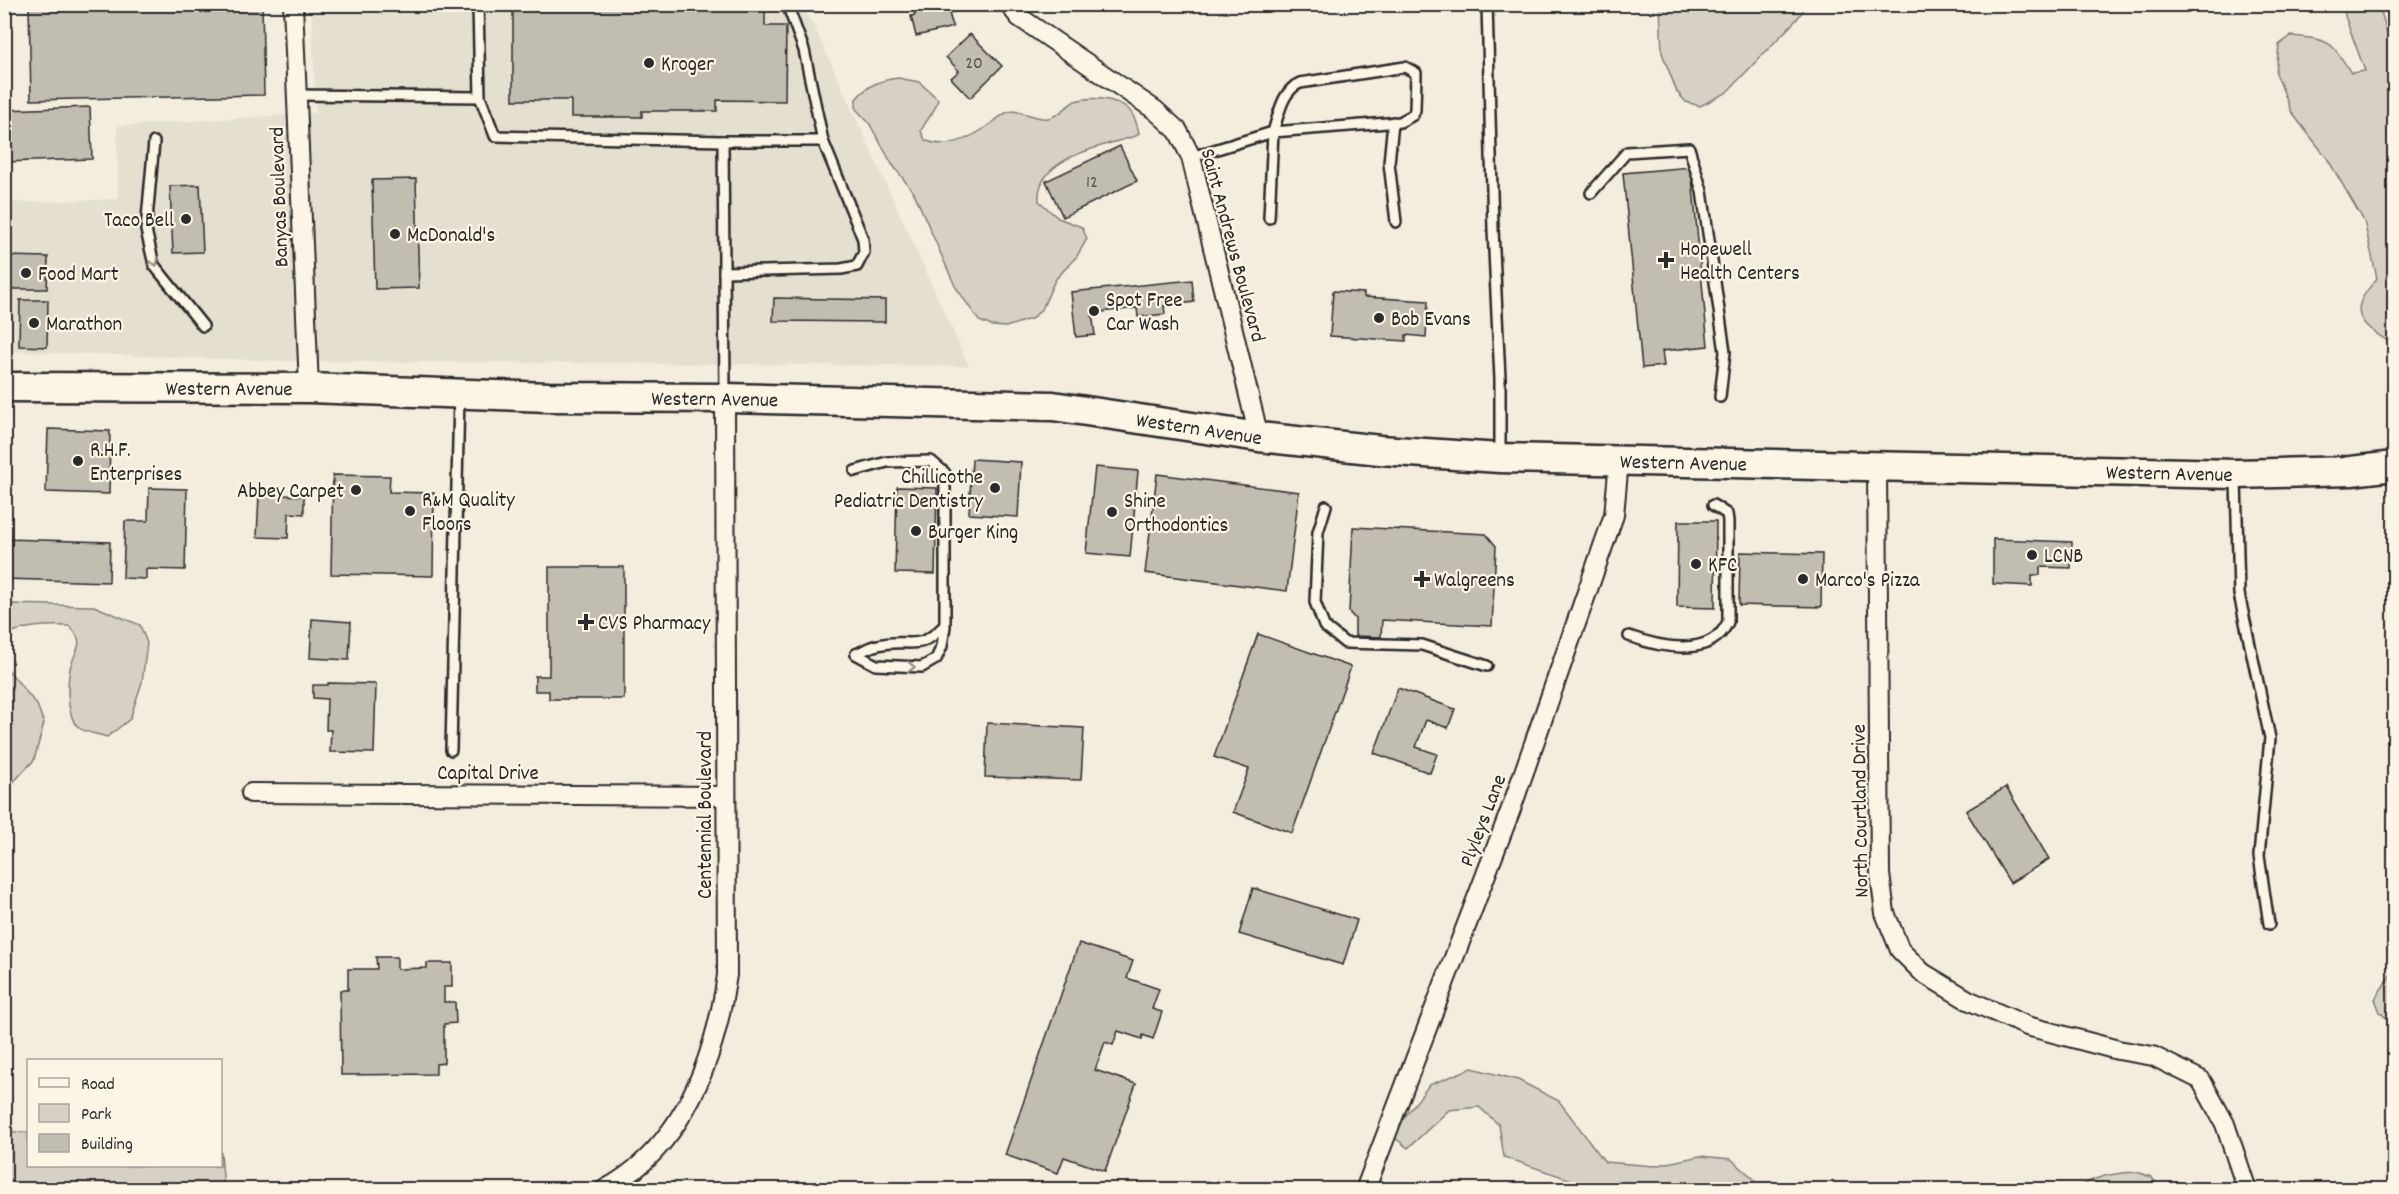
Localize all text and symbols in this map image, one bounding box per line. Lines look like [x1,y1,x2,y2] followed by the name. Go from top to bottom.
[661,51,714,81] place label: Kroger
[965,52,983,77] house number: 20
[642,56,656,70] marker: Kroger
[264,126,298,268] street label: Banyas Boulevard
[1191,146,1271,346] street label: Saint Andrews Boulevard
[1086,171,1098,196] house number: 12
[104,207,174,237] place label: Taco Bell
[179,212,193,226] marker: Taco Bell
[407,222,495,252] place label: McDonald's
[388,227,402,241] marker: McDonald's
[1680,236,1800,290] place label: Hopewell Health Centers
[1657,251,1675,269] marker: Hopewell Health Centers
[148,255,160,266] one-way arrow
[38,261,119,291] place label: Food Mart
[19,266,33,280] marker: Food Mart
[1106,287,1182,341] place label: Spot Free Car Wash
[1087,304,1101,318] marker: Spot Free Car Wash
[1391,306,1471,336] place label: Bob Evans
[46,311,122,341] place label: Marathon
[1372,311,1386,325] marker: Bob Evans
[27,316,41,330] marker: Marathon
[165,376,293,406] street label: Western Avenue
[651,386,779,417] street label: Western Avenue
[1134,407,1264,455] street label: Western Avenue
[90,437,182,491] place label: R.H.F. Enterprises
[1620,449,1747,481] street label: Western Avenue
[71,454,85,468] marker: R.H.F. Enterprises
[2105,459,2233,492] street label: Western Avenue
[834,464,983,518] place label: Chillicothe Pediatric Dentistry
[237,478,344,508] place label: Abbey Carpet
[988,481,1002,495] marker: Chillicothe Pediatric Dentistry
[349,483,363,497] marker: Abbey Carpet
[422,487,515,541] place label: R&M Quality Floors
[1124,488,1228,542] place label: Shine Orthodontics
[403,504,417,518] marker: R&M Quality Floors
[1105,505,1119,519] marker: Shine Orthodontics
[928,519,1018,549] place label: Burger King
[909,524,923,538] marker: Burger King
[2044,543,2083,573] place label: LCNB
[2025,548,2039,562] marker: LCNB
[1708,552,1737,582] place label: KFC
[1689,557,1703,571] marker: KFC
[1434,567,1515,597] place label: Walgreens
[1815,567,1921,597] place label: Marco's Pizza
[1415,572,1429,586] marker: Walgreens
[1796,572,1810,586] marker: Marco's Pizza
[598,610,711,640] place label: CVS Pharmacy
[579,615,593,629] marker: CVS Pharmacy
[907,660,916,673] one-way arrow
[1845,724,1879,898] street label: North Courtland Drive
[692,731,722,899] street label: Centennial Boulevard
[437,760,539,790] street label: Capital Drive
[1453,771,1516,872] street label: Plyleys Lane
[27,1059,222,1167] legend
[81,1073,115,1098] text: Road
[81,1103,112,1128] text: Park
[81,1133,133,1158] text: Building

